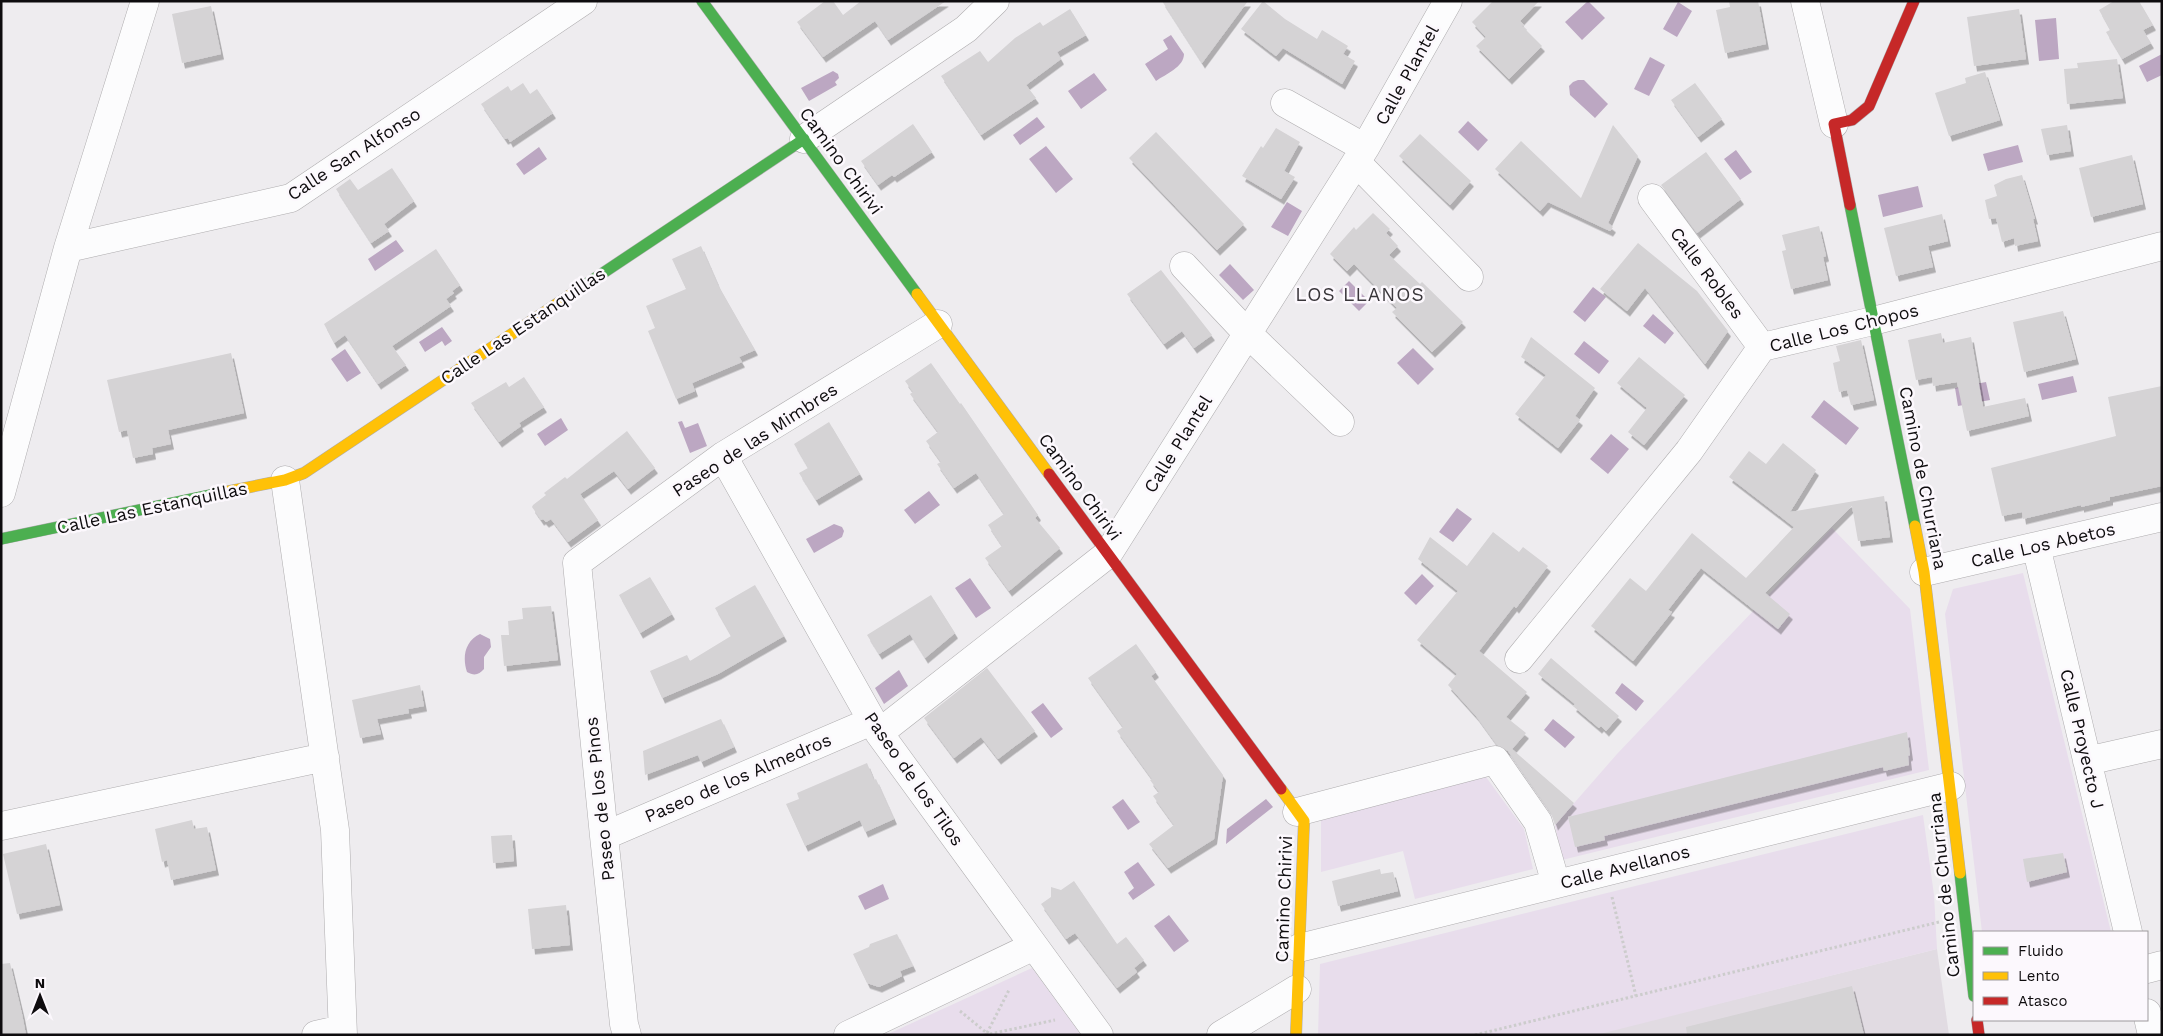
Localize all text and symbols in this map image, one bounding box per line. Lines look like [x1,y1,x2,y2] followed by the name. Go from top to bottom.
[1370,21,1443,128] street label: Calle Plantel
[283,103,424,204] street label: Calle San Alfonso
[796,103,887,218] street label: Camino Chirivi
[1666,223,1749,323] street label: Calle Robles
[436,263,609,389] street label: Calle Las Estanquillas
[1295,283,1425,306] district label: LOS LLANOS
[1767,299,1921,356] street label: Calle Los Chopos
[668,378,841,501] street label: Paseo de las Mimbres
[1895,385,1952,571] street label: Camino de Churriana
[1139,391,1216,496] street label: Calle Plantel
[1035,429,1126,544] street label: Camino Chirivi
[55,477,249,538] street label: Calle Las Estanquillas
[1969,518,2117,571] street label: Calle Los Abetos
[2056,667,2109,811] street label: Calle Proyecto J
[860,708,968,850] street label: Paseo de los Tilos
[580,716,619,882] street label: Paseo de los Pinos
[641,729,834,826] street label: Paseo de los Almedros
[1923,791,1964,979] street label: Camino de Churriana
[1271,835,1296,963] street label: Camino Chirivi
[1558,840,1692,893] street label: Calle Avellanos
[1973,931,2148,1021] legend
[2018,942,2063,960] text: Fluido
[2018,967,2060,985] text: Lento
[15,971,65,1021] north arrow
[35,975,45,991] text: N
[2018,992,2067,1010] text: Atasco

